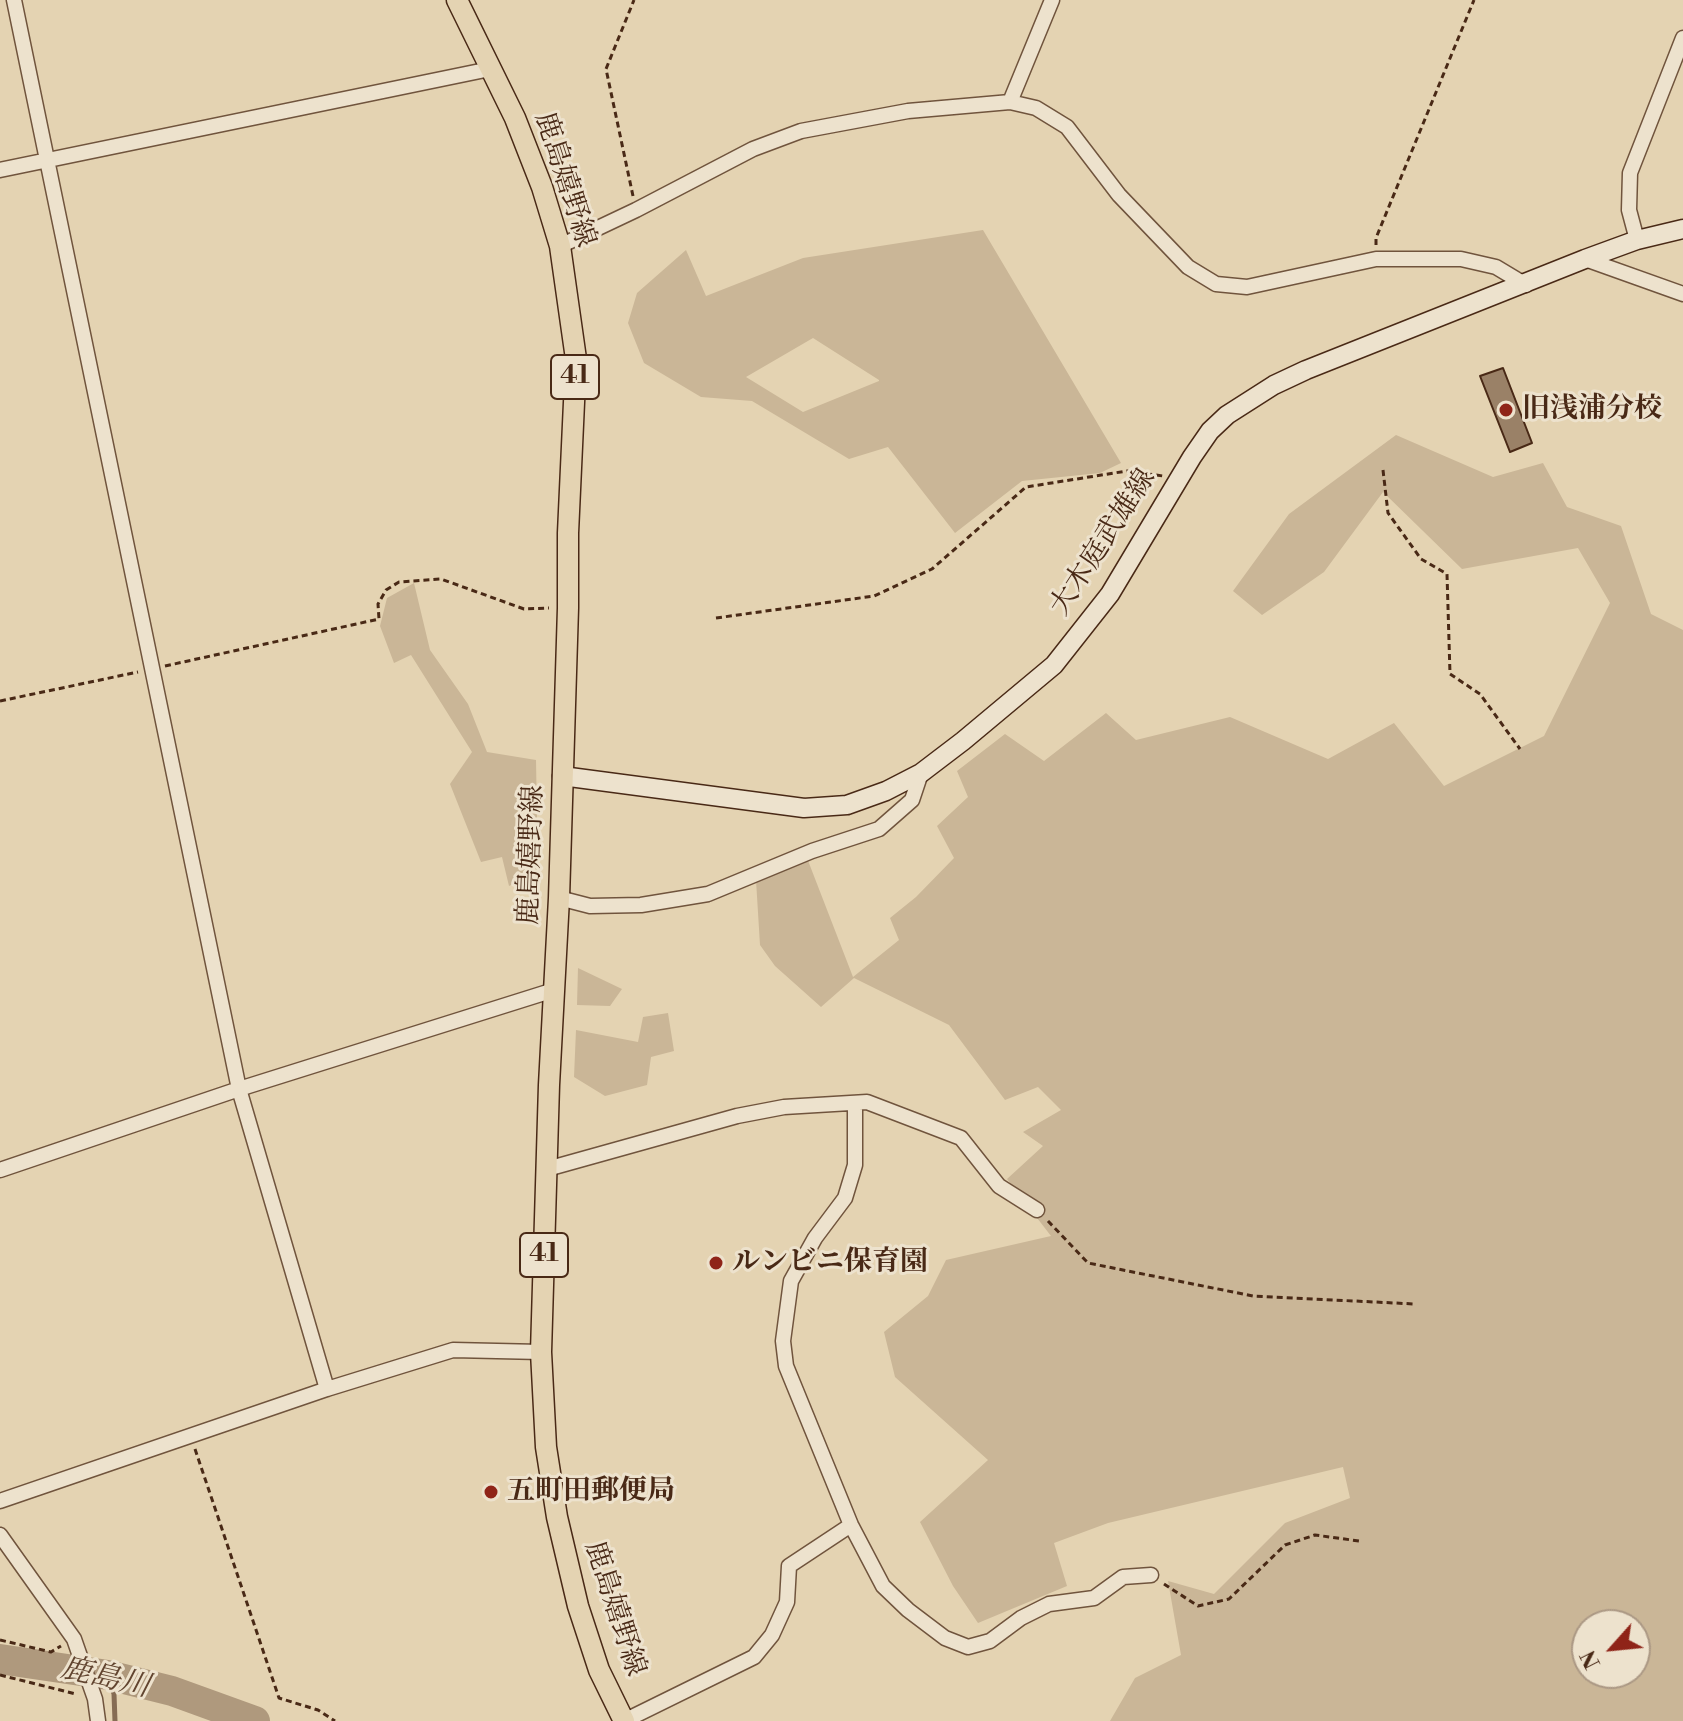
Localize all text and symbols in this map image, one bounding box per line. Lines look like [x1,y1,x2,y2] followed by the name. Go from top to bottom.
[526,108,602,252] street label: 鹿島嬉野線
[551,355,599,399] road number: 41
[1522,393,1662,427] place label: 旧浅浦分校
[1497,401,1515,419] marker: 旧浅浦分校
[1044,463,1164,623] street label: 大木庭武雄線
[513,784,551,926] street label: 鹿島嬉野線
[520,1233,568,1277] road number: 41
[732,1246,928,1280] place label: ルンビニ保育園
[707,1254,725,1272] marker: ルンビニ保育園
[507,1475,675,1509] place label: 五町田郵便局
[482,1483,500,1501] marker: 五町田郵便局
[576,1537,652,1681] street label: 鹿島嬉野線
[1571,1609,1651,1689] north arrow
[1575,1645,1607,1673] text: N
[57,1651,153,1707] water label: 鹿島川

